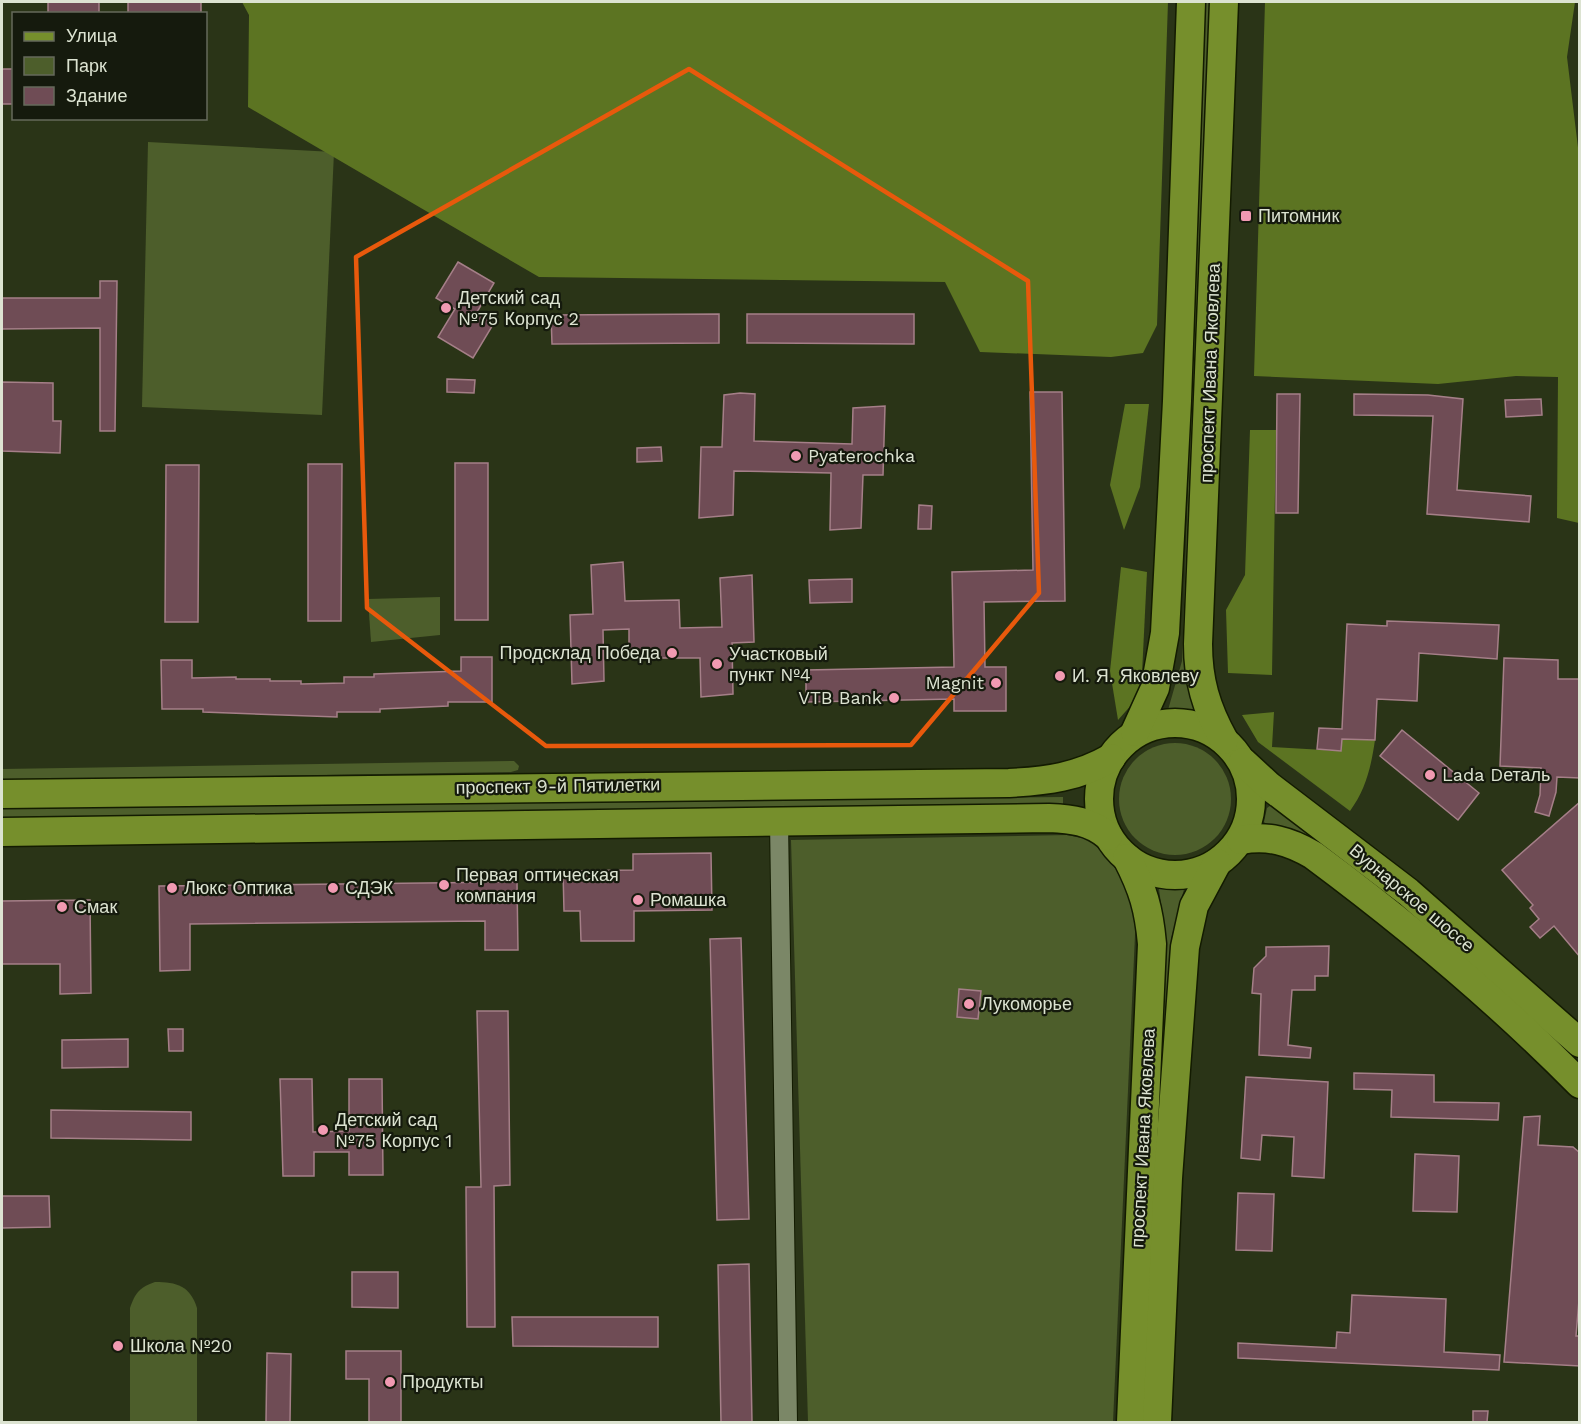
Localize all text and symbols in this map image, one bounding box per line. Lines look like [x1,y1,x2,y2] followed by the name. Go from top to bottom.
[12,12,207,120] legend
[66,25,118,46] text: Улица
[66,55,107,76] text: Парк
[66,85,127,106] text: Здание
[1258,205,1339,226] place label: Питомник
[1239,209,1253,223] marker: Питомник
[1195,262,1224,483] street label: проспект Ивана Яковлева
[458,287,579,329] place label: Детский сад №75 Корпус 2
[439,301,453,315] marker: Детский сад №75 Корпус 2
[808,445,915,466] place label: Pyaterochka
[789,449,803,463] marker: Pyaterochka
[500,642,661,663] place label: Продсклад Победа
[729,643,828,685] place label: Участковый пункт №4
[665,646,679,660] marker: Продсклад Победа
[710,657,724,671] marker: Участковый пункт №4
[1072,665,1199,686] place label: И. Я. Яковлеву
[1053,669,1067,683] marker: И. Я. Яковлеву
[926,672,984,693] place label: Magnit
[989,676,1003,690] marker: Magnit
[798,687,882,708] place label: VTB Bank
[887,691,901,705] marker: VTB Bank
[1442,764,1550,785] place label: Lada Dеталь
[1423,768,1437,782] marker: Lada Dеталь
[456,773,660,798] street label: проспект 9-й Пятилетки
[1346,839,1479,956] street label: Вурнарское шоссе
[456,864,619,906] place label: Первая оптическая компания
[184,877,294,898] place label: Люкс Оптика
[345,877,394,898] place label: СДЭК
[437,878,451,892] marker: Первая оптическая компания
[165,881,179,895] marker: Люкс Оптика
[326,881,340,895] marker: СДЭК
[650,889,727,910] place label: Ромашка
[631,893,645,907] marker: Ромашка
[74,896,117,917] place label: Смак
[55,900,69,914] marker: Смак
[981,993,1072,1014] place label: Лукоморье
[962,997,976,1011] marker: Лукоморье
[1126,1027,1159,1248] street label: проспект Ивана Яковлева
[335,1109,452,1151] place label: Детский сад №75 Корпус 1
[316,1123,330,1137] marker: Детский сад №75 Корпус 1
[130,1335,232,1356] place label: Школа №20
[111,1339,125,1353] marker: Школа №20
[402,1371,483,1392] place label: Продукты
[383,1375,397,1389] marker: Продукты

